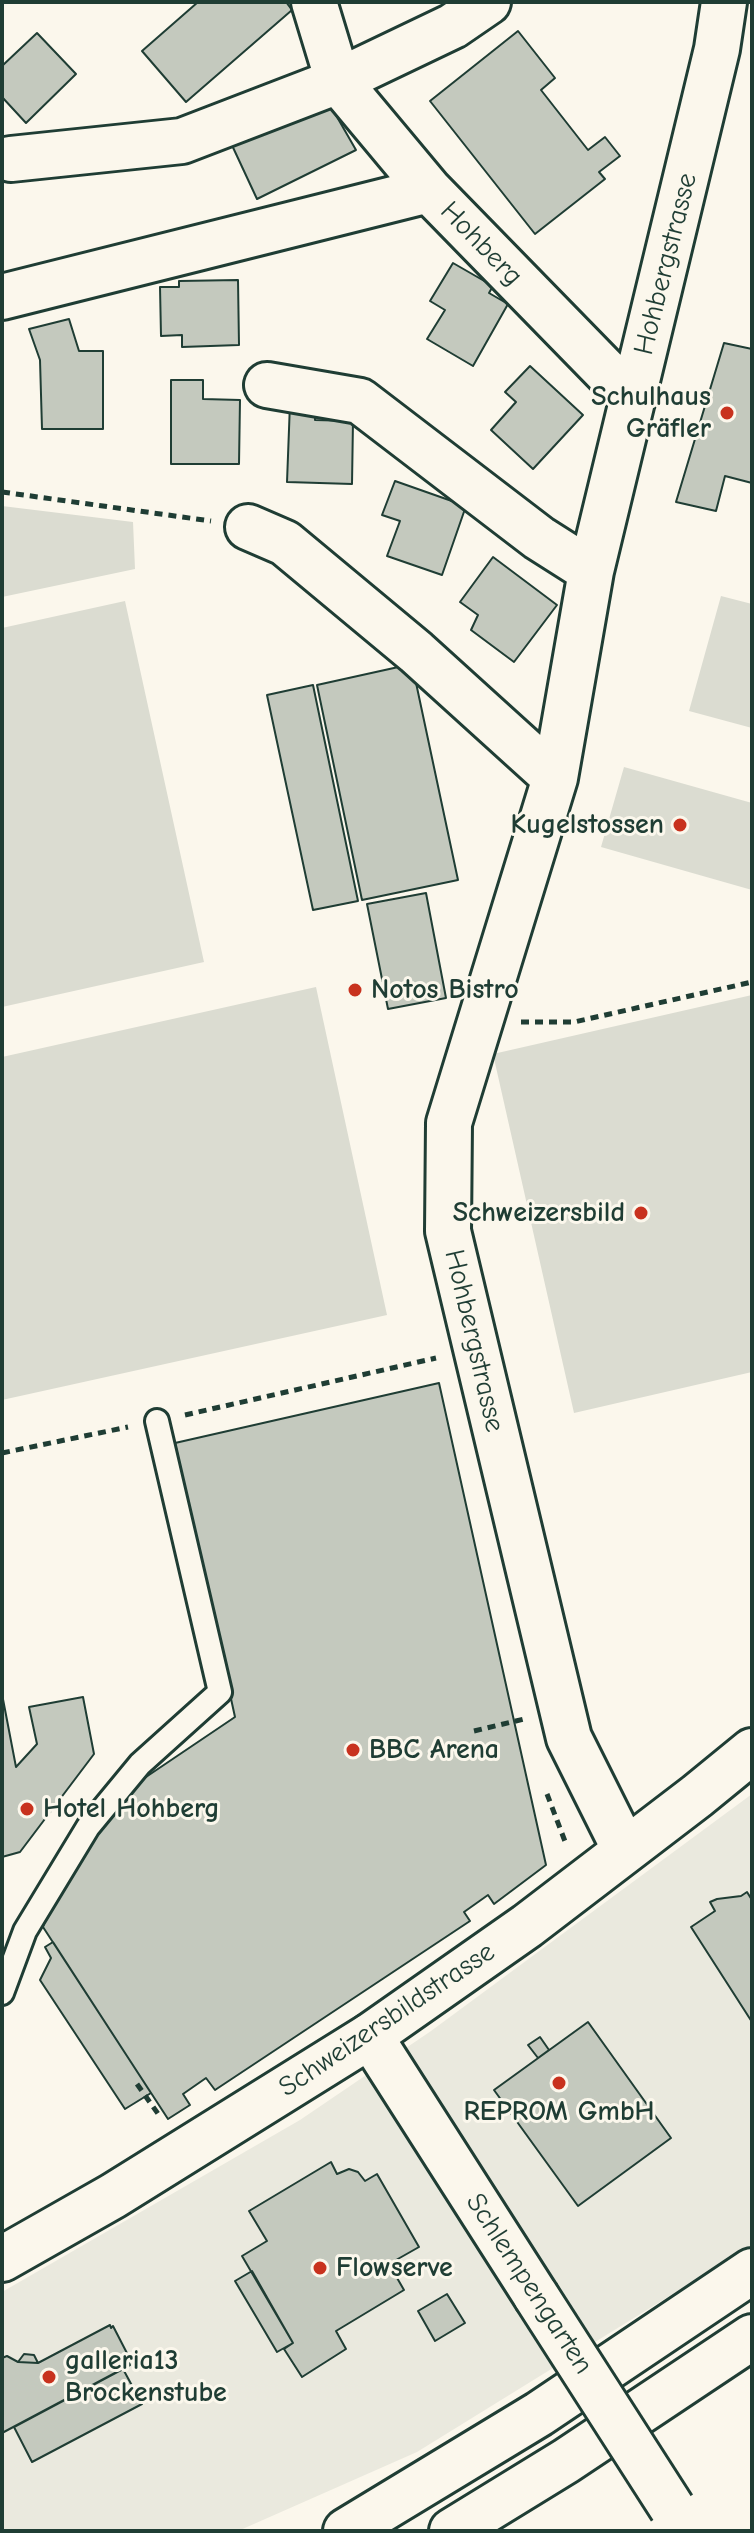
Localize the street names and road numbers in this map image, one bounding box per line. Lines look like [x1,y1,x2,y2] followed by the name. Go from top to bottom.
[627,170,705,358] street label: Hohbergstrasse
[433,195,529,293] street label: Hohberg
[437,1247,511,1435] street label: Hohbergstrasse
[273,1935,501,2105] street label: Schweizersbildstrasse
[458,2187,600,2381] street label: Schlempengarten

